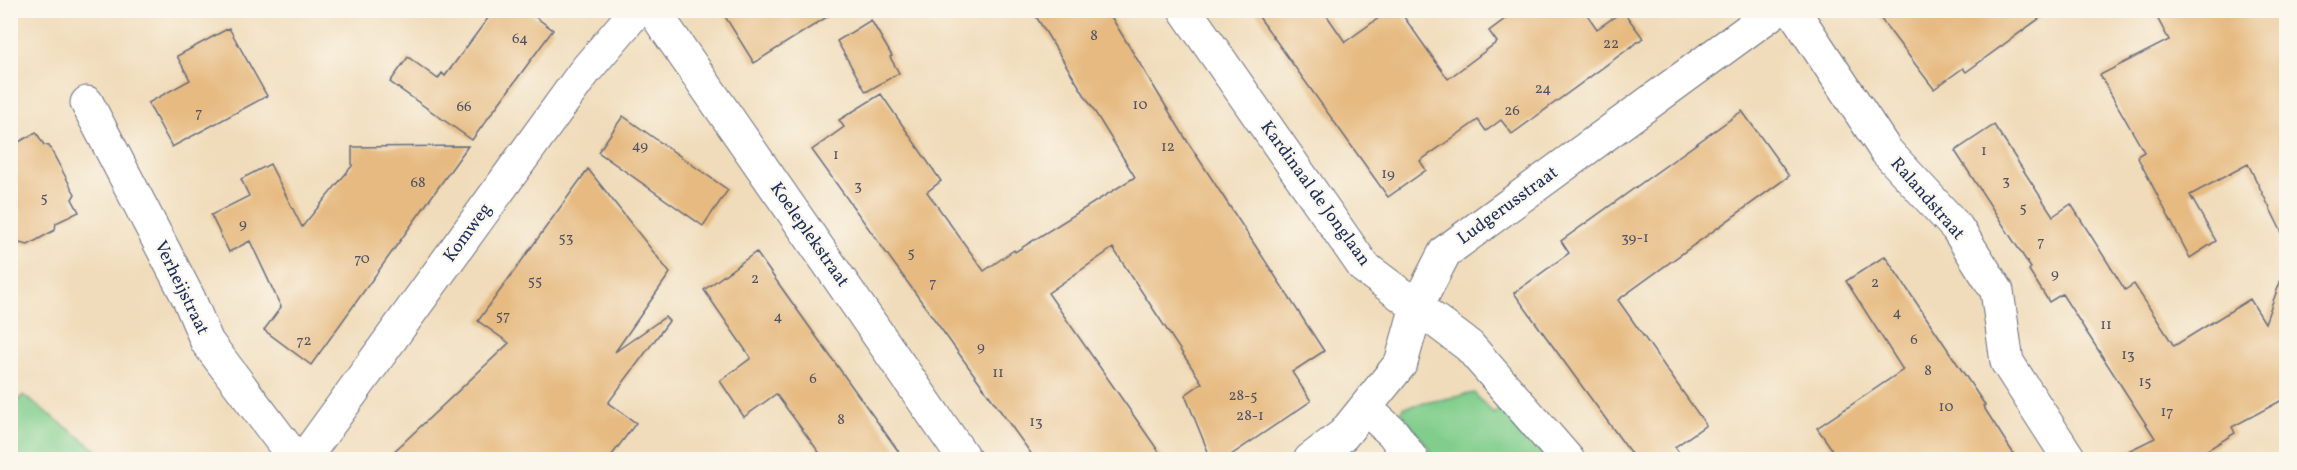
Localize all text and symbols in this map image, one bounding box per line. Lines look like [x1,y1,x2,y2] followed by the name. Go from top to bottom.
[1090,26,1098,47] house number: 8
[512,29,528,50] house number: 64
[1603,34,1619,55] house number: 22
[1535,79,1551,100] house number: 24
[1133,95,1147,116] house number: 10
[456,97,472,118] house number: 66
[1504,101,1520,122] house number: 26
[195,103,203,124] house number: 7
[1254,116,1376,272] street label: Kardinaal de Jonglaan
[632,136,648,157] house number: 49
[1161,137,1175,158] house number: 12
[1981,141,1987,162] house number: 1
[833,145,839,166] house number: 1
[1884,152,1970,246] street label: Ralandstraat
[1452,161,1564,251] street label: Ludgerusstraat
[1381,164,1395,185] house number: 19
[2002,171,2010,192] house number: 3
[410,173,426,194] house number: 68
[854,176,862,197] house number: 3
[764,177,854,293] street label: Koeleplekstraat
[40,188,48,209] house number: 5
[438,198,498,268] street label: Komweg
[2019,198,2027,219] house number: 5
[239,214,247,235] house number: 9
[559,228,573,249] house number: 53
[1621,228,1649,249] house number: 39-1
[2037,232,2045,253] house number: 7
[147,237,215,339] street label: Verheijstraat
[907,243,915,264] house number: 5
[354,249,370,270] house number: 70
[2051,264,2059,285] house number: 9
[751,269,759,290] house number: 2
[528,271,542,292] house number: 55
[929,273,937,294] house number: 7
[1871,273,1879,294] house number: 2
[1893,303,1902,324] house number: 4
[496,306,510,327] house number: 57
[774,307,783,328] house number: 4
[2100,315,2112,336] house number: 11
[1910,330,1918,351] house number: 6
[296,331,312,352] house number: 72
[977,337,985,358] house number: 9
[2121,345,2135,366] house number: 13
[1924,361,1932,382] house number: 8
[992,363,1004,384] house number: 11
[809,369,817,390] house number: 6
[2138,372,2152,393] house number: 15
[1228,386,1258,407] house number: 28-5
[1939,397,1953,418] house number: 10
[2160,402,2174,423] house number: 17
[1236,406,1264,427] house number: 28-1
[837,410,845,431] house number: 8
[1029,412,1043,433] house number: 13

